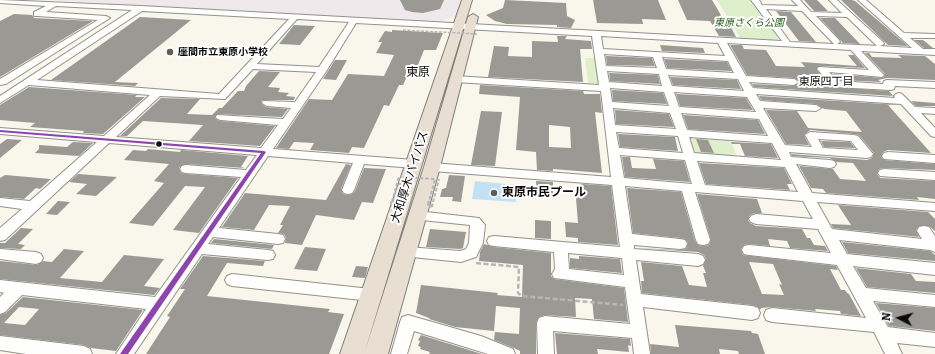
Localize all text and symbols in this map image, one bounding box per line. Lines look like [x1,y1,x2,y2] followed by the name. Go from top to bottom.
[714,17,784,29] park label: 東原さくら公園
[178,46,268,58] place label: 座間市立東原小学校
[165,47,175,57] marker: 座間市立東原小学校
[406,66,430,80] district label: 東原
[799,75,853,89] district label: 東原四丁目
[388,129,432,225] street label: 大和厚木バイパス
[154,139,164,149] unlabelled marker
[502,186,586,200] place label: 東原市民プール
[489,188,499,198] marker: 東原市民プール
[879,298,919,338] north arrow
[880,312,893,322] text: N

